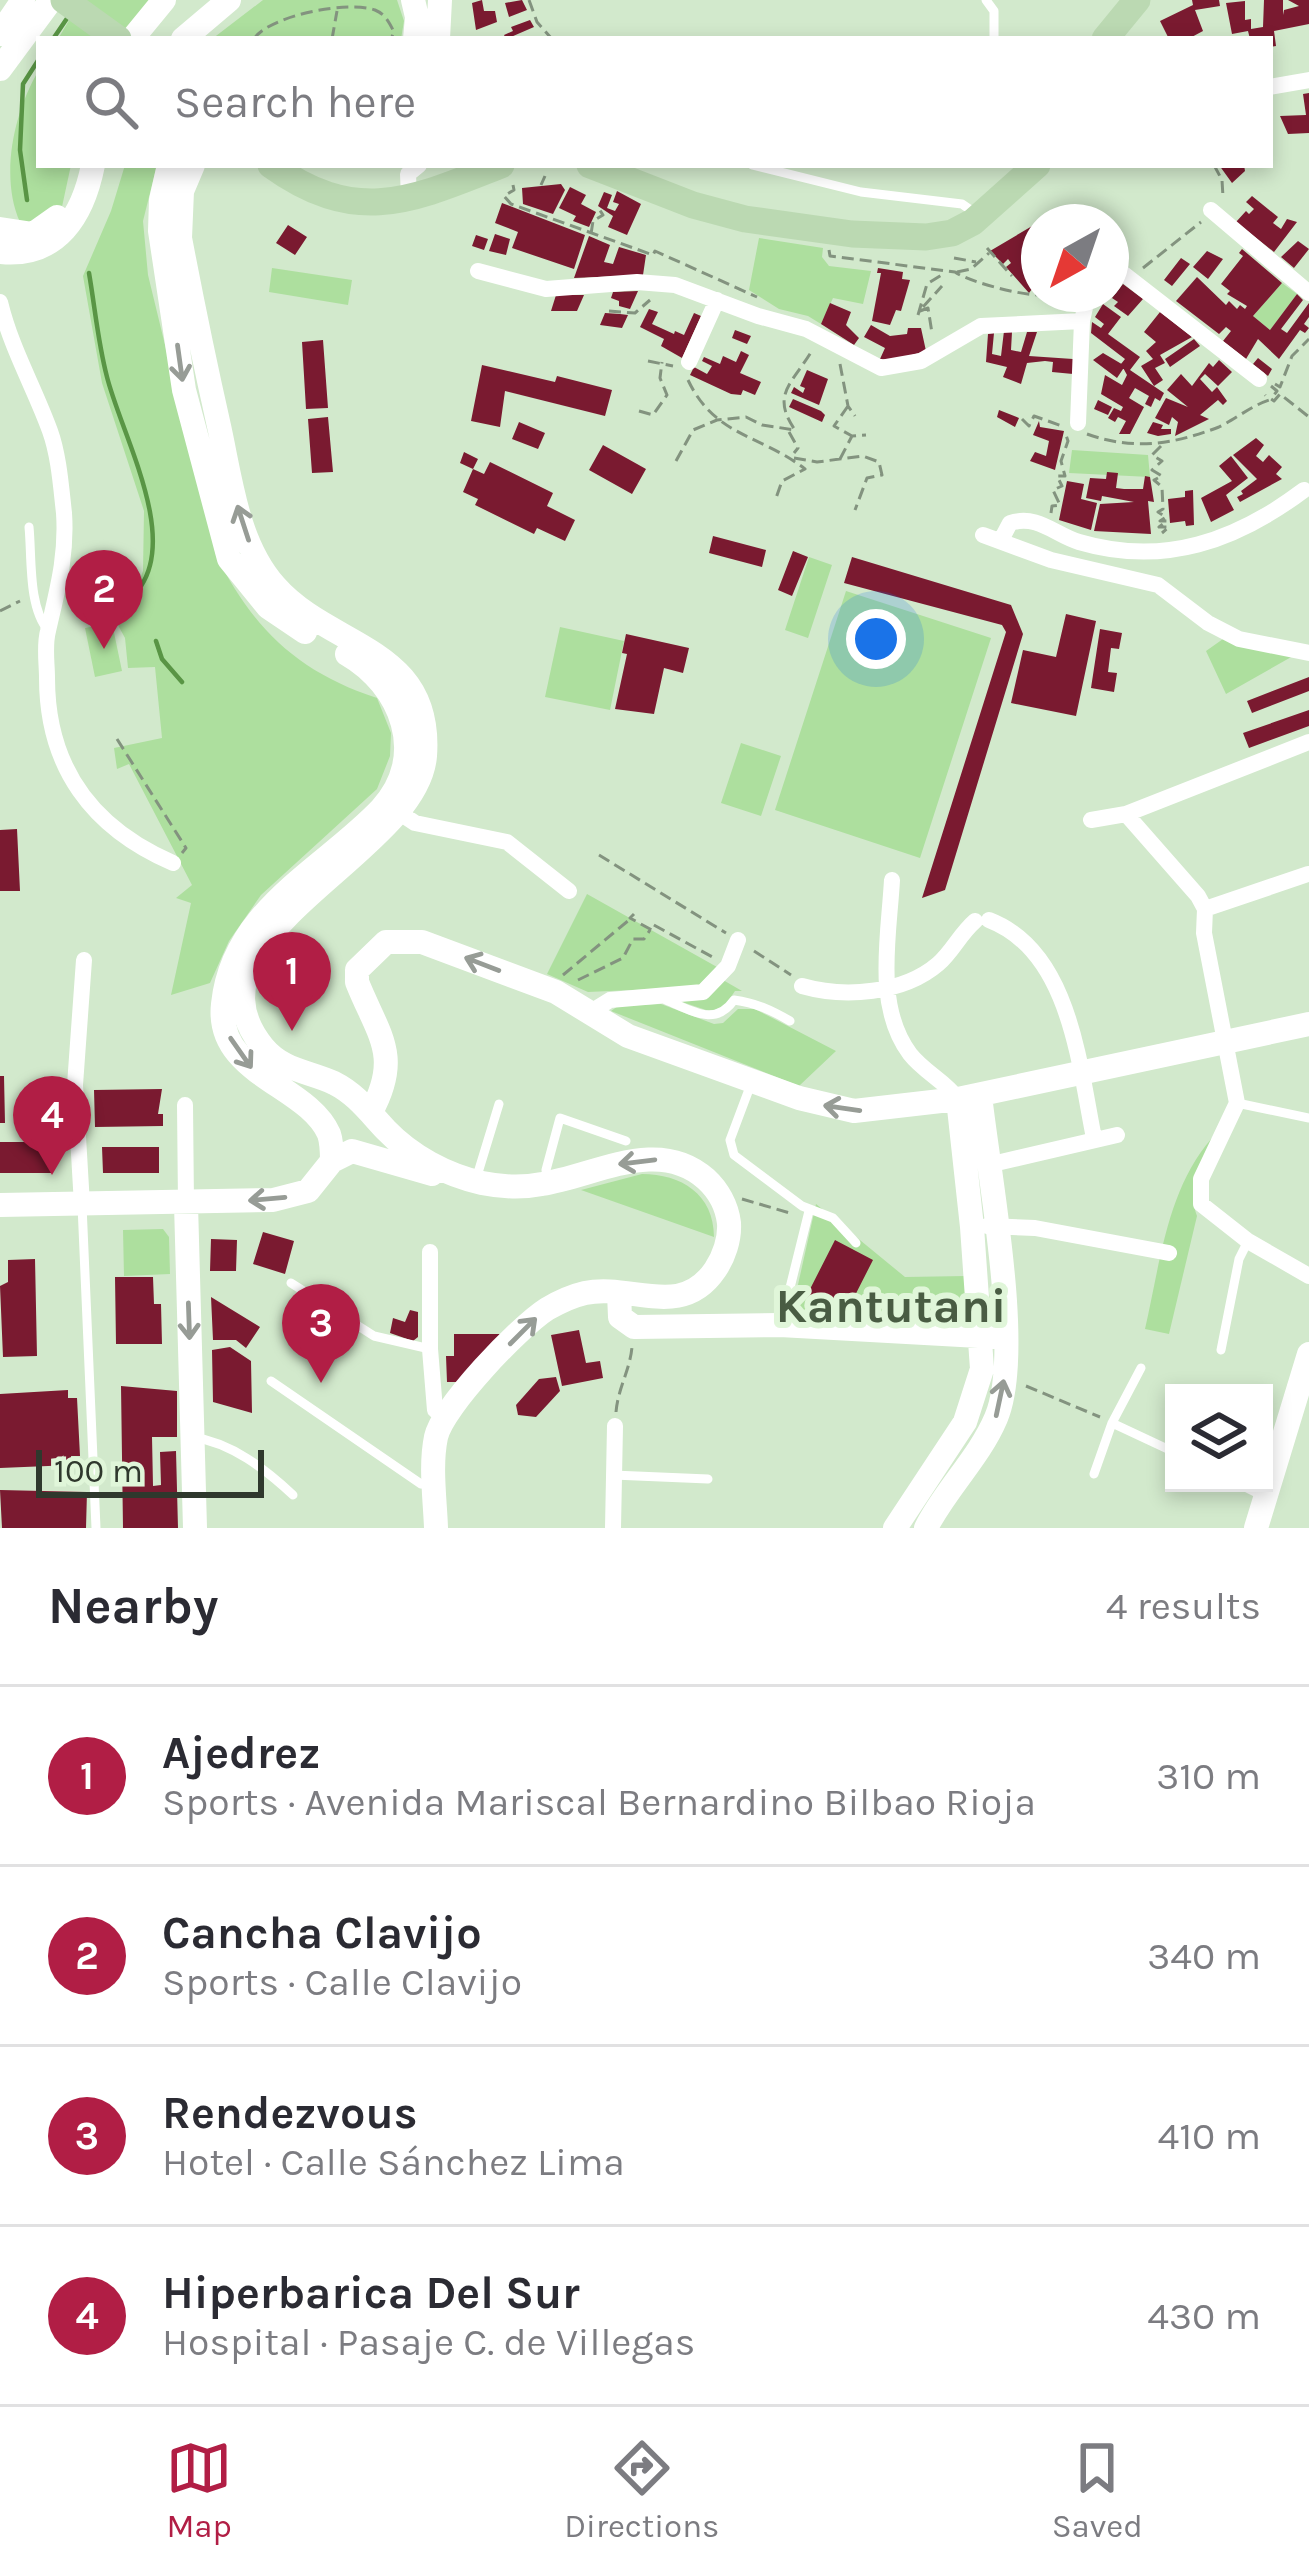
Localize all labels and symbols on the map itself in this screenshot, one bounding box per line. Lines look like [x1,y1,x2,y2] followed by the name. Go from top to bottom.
[1021,204,1129,312] north arrow
[170,343,193,382] one-way arrow
[230,505,252,543] one-way arrow
[65,550,143,649] pin: 2
[846,609,906,669] your location
[253,932,331,1031] pin: 1
[464,952,501,973] one-way arrow
[228,1036,253,1069] one-way arrow
[13,1076,91,1175] pin: 4
[823,1096,862,1118] one-way arrow
[618,1152,657,1174] one-way arrow
[248,1188,287,1211] one-way arrow
[775,1278,1007,1334] district label: Kantutani
[282,1284,360,1383] pin: 3
[178,1301,201,1340] one-way arrow
[508,1317,537,1346] one-way arrow
[990,1379,1013,1417] one-way arrow
[36,1444,264,1497] scale bar

